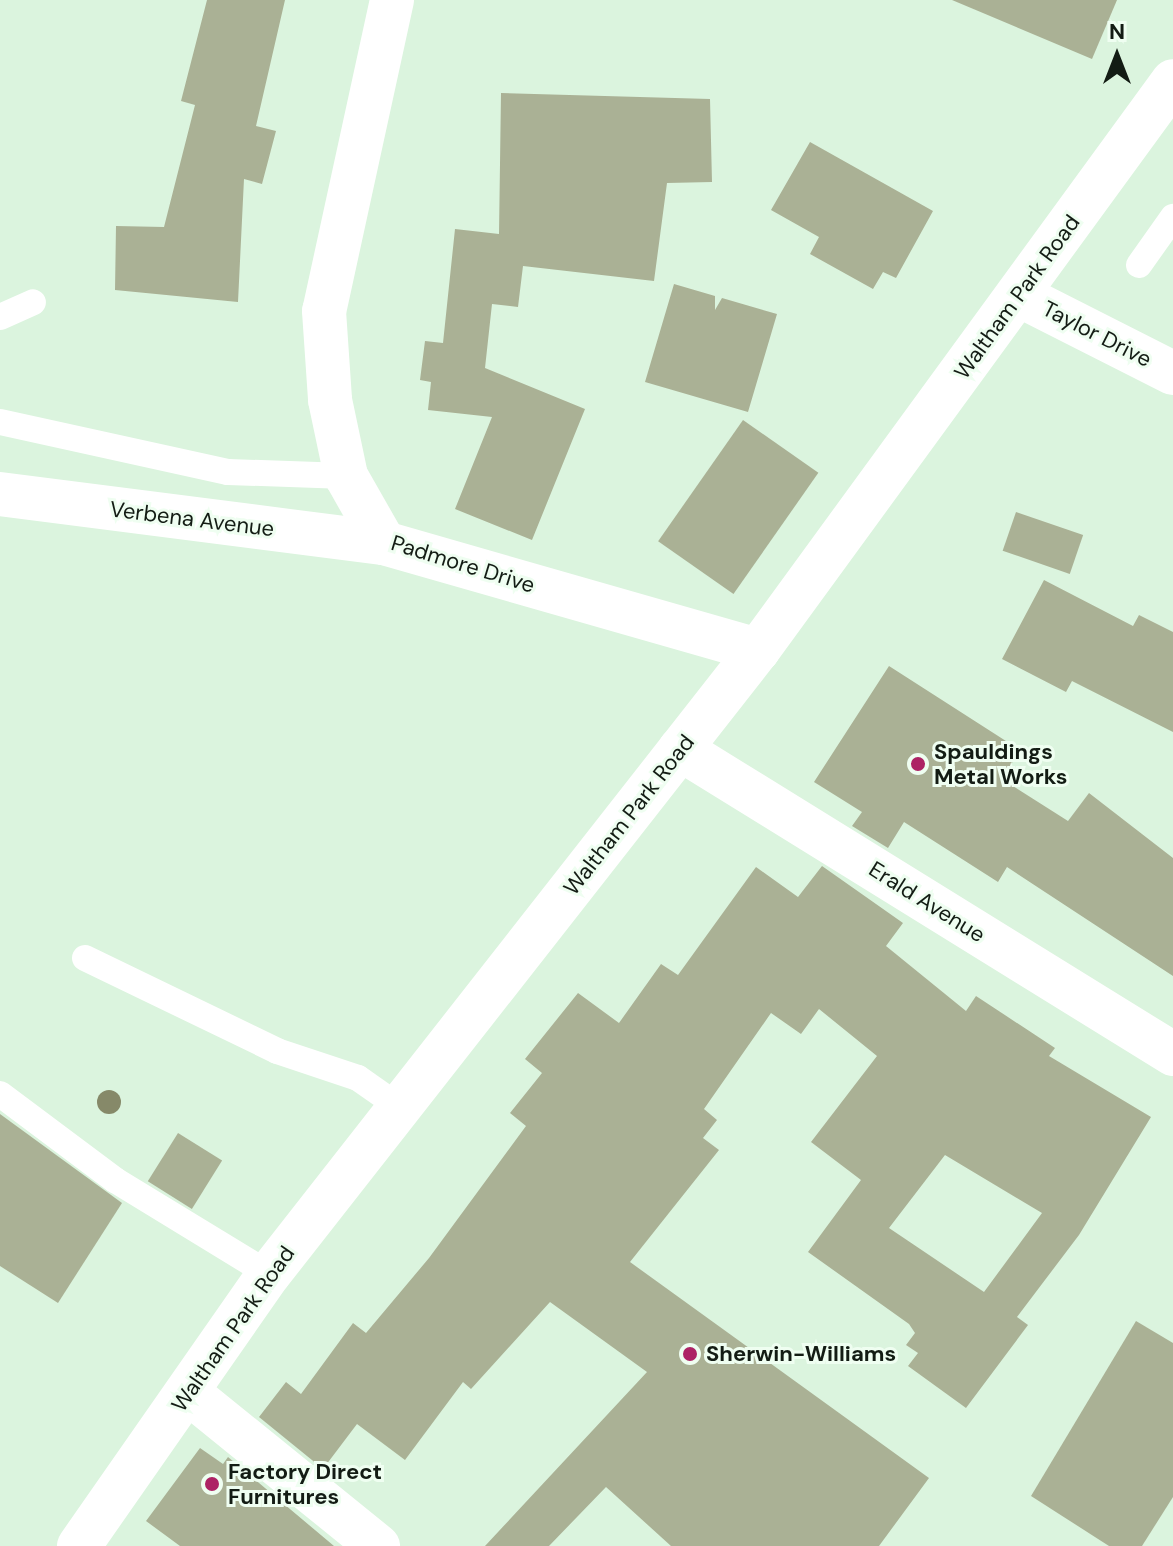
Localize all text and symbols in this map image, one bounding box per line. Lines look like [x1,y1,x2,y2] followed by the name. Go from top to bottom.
[1077,16,1157,96] north arrow
[1109,17,1125,46] text: N
[949,210,1085,384] street label: Waltham Park Road
[1038,295,1156,373] street label: Taylor Drive
[108,496,276,542] street label: Verbena Avenue
[388,530,538,598] street label: Padmore Drive
[558,730,700,900] street label: Waltham Park Road
[934,738,1068,790] place label: Spauldings Metal Works
[909,755,927,773] marker: Spauldings Metal Works
[864,856,990,948] street label: Erald Avenue
[166,1241,300,1417] street label: Waltham Park Road
[706,1341,896,1367] place label: Sherwin-Williams
[681,1345,699,1363] marker: Sherwin-Williams
[228,1458,382,1510] place label: Factory Direct Furnitures
[203,1475,221,1493] marker: Factory Direct Furnitures

